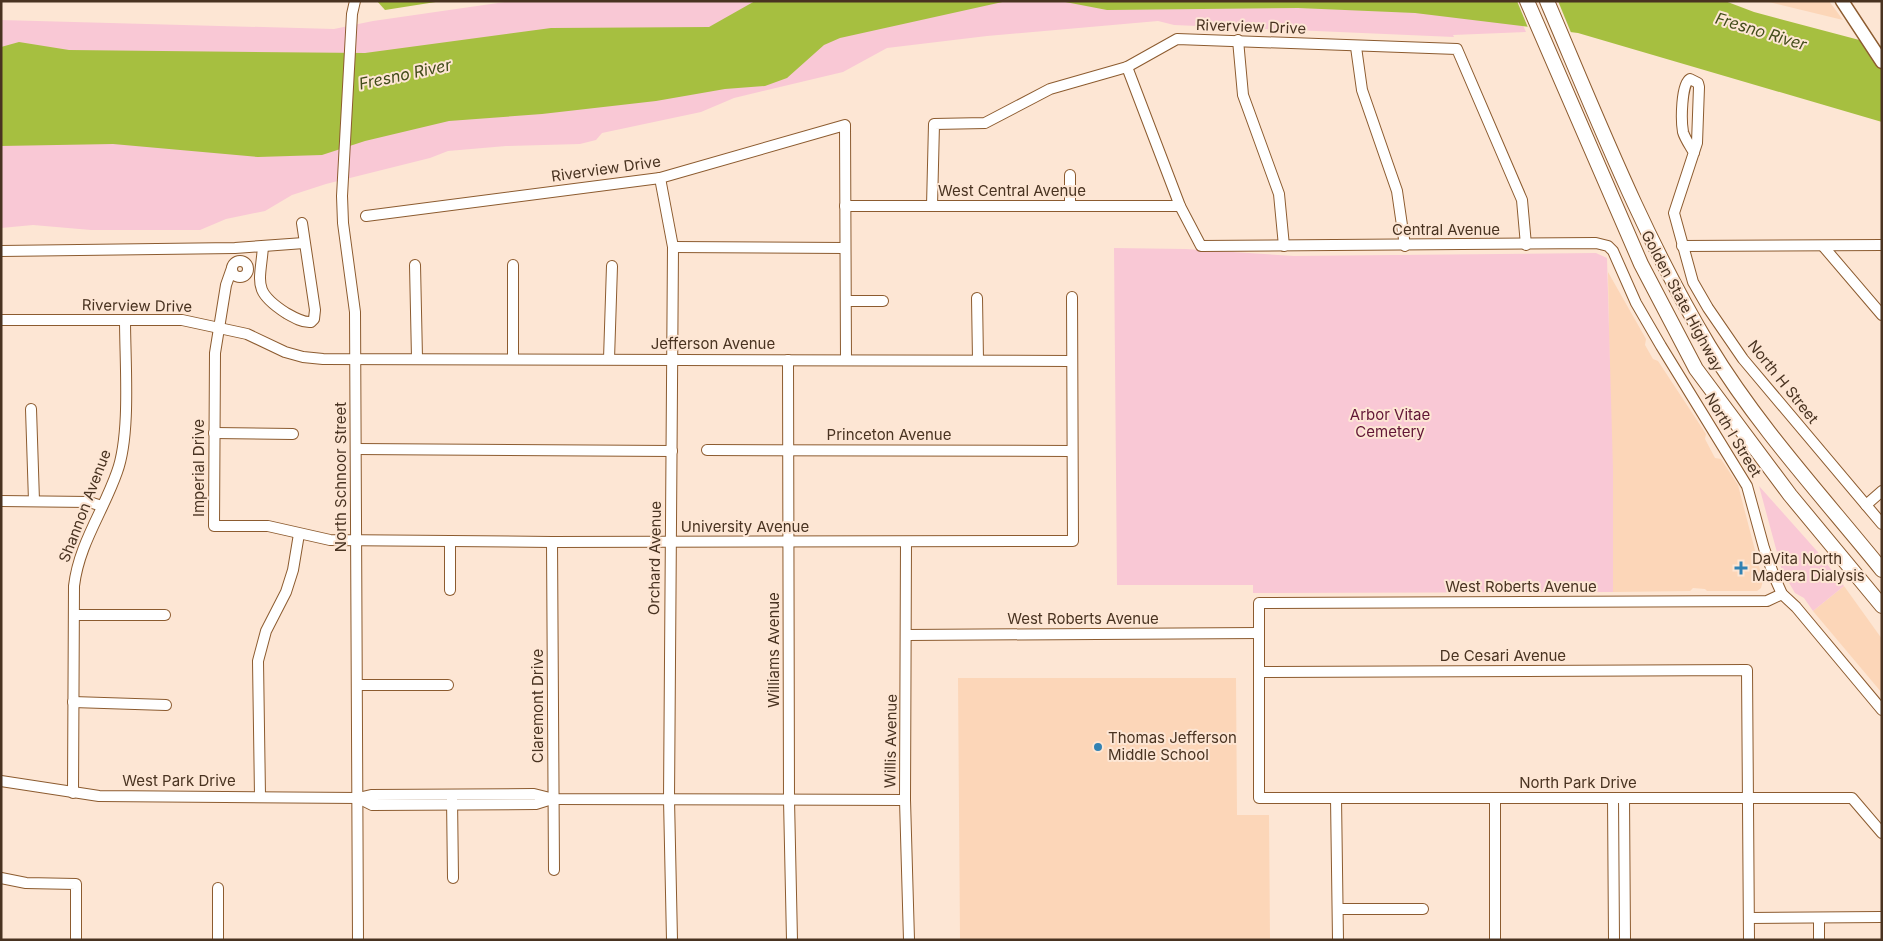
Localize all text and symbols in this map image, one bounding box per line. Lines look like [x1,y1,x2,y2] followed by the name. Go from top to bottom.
[1713,8,1810,55] water label: Fresno River
[1196,15,1306,38] street label: Riverview Drive
[357,54,454,94] water label: Fresno River
[550,151,662,186] street label: Riverview Drive
[938,181,1086,200] street label: West Central Avenue
[1392,220,1500,239] street label: Central Avenue
[1637,227,1728,375] street label: Golden State Highway
[82,295,192,316] street label: Riverview Drive
[651,334,775,353] street label: Jefferson Avenue
[1744,336,1823,427] street label: North H Street
[1701,389,1766,480] street label: North I Street
[331,402,350,552] street label: North Schnoor Street
[1350,405,1430,441] park label: Arbor Vitae Cemetery
[189,419,208,517] street label: Imperial Drive
[827,425,951,444] street label: Princeton Avenue
[54,447,115,565] street label: Shannon Avenue
[644,501,665,615] street label: Orchard Avenue
[681,517,809,536] street label: University Avenue
[1752,549,1865,585] place label: DaVita North Madera Dialysis
[1734,561,1748,575] marker: DaVita North Madera Dialysis
[1445,577,1597,596] street label: West Roberts Avenue
[764,592,783,708] street label: Williams Avenue
[1007,609,1159,628] street label: West Roberts Avenue
[1440,646,1566,665] street label: De Cesari Avenue
[528,649,547,763] street label: Claremont Drive
[880,694,901,788] street label: Willis Avenue
[1108,728,1237,764] place label: Thomas Jefferson Middle School
[1092,741,1104,753] marker: Thomas Jefferson Middle School
[122,771,236,790] street label: West Park Drive
[1519,773,1637,792] street label: North Park Drive

